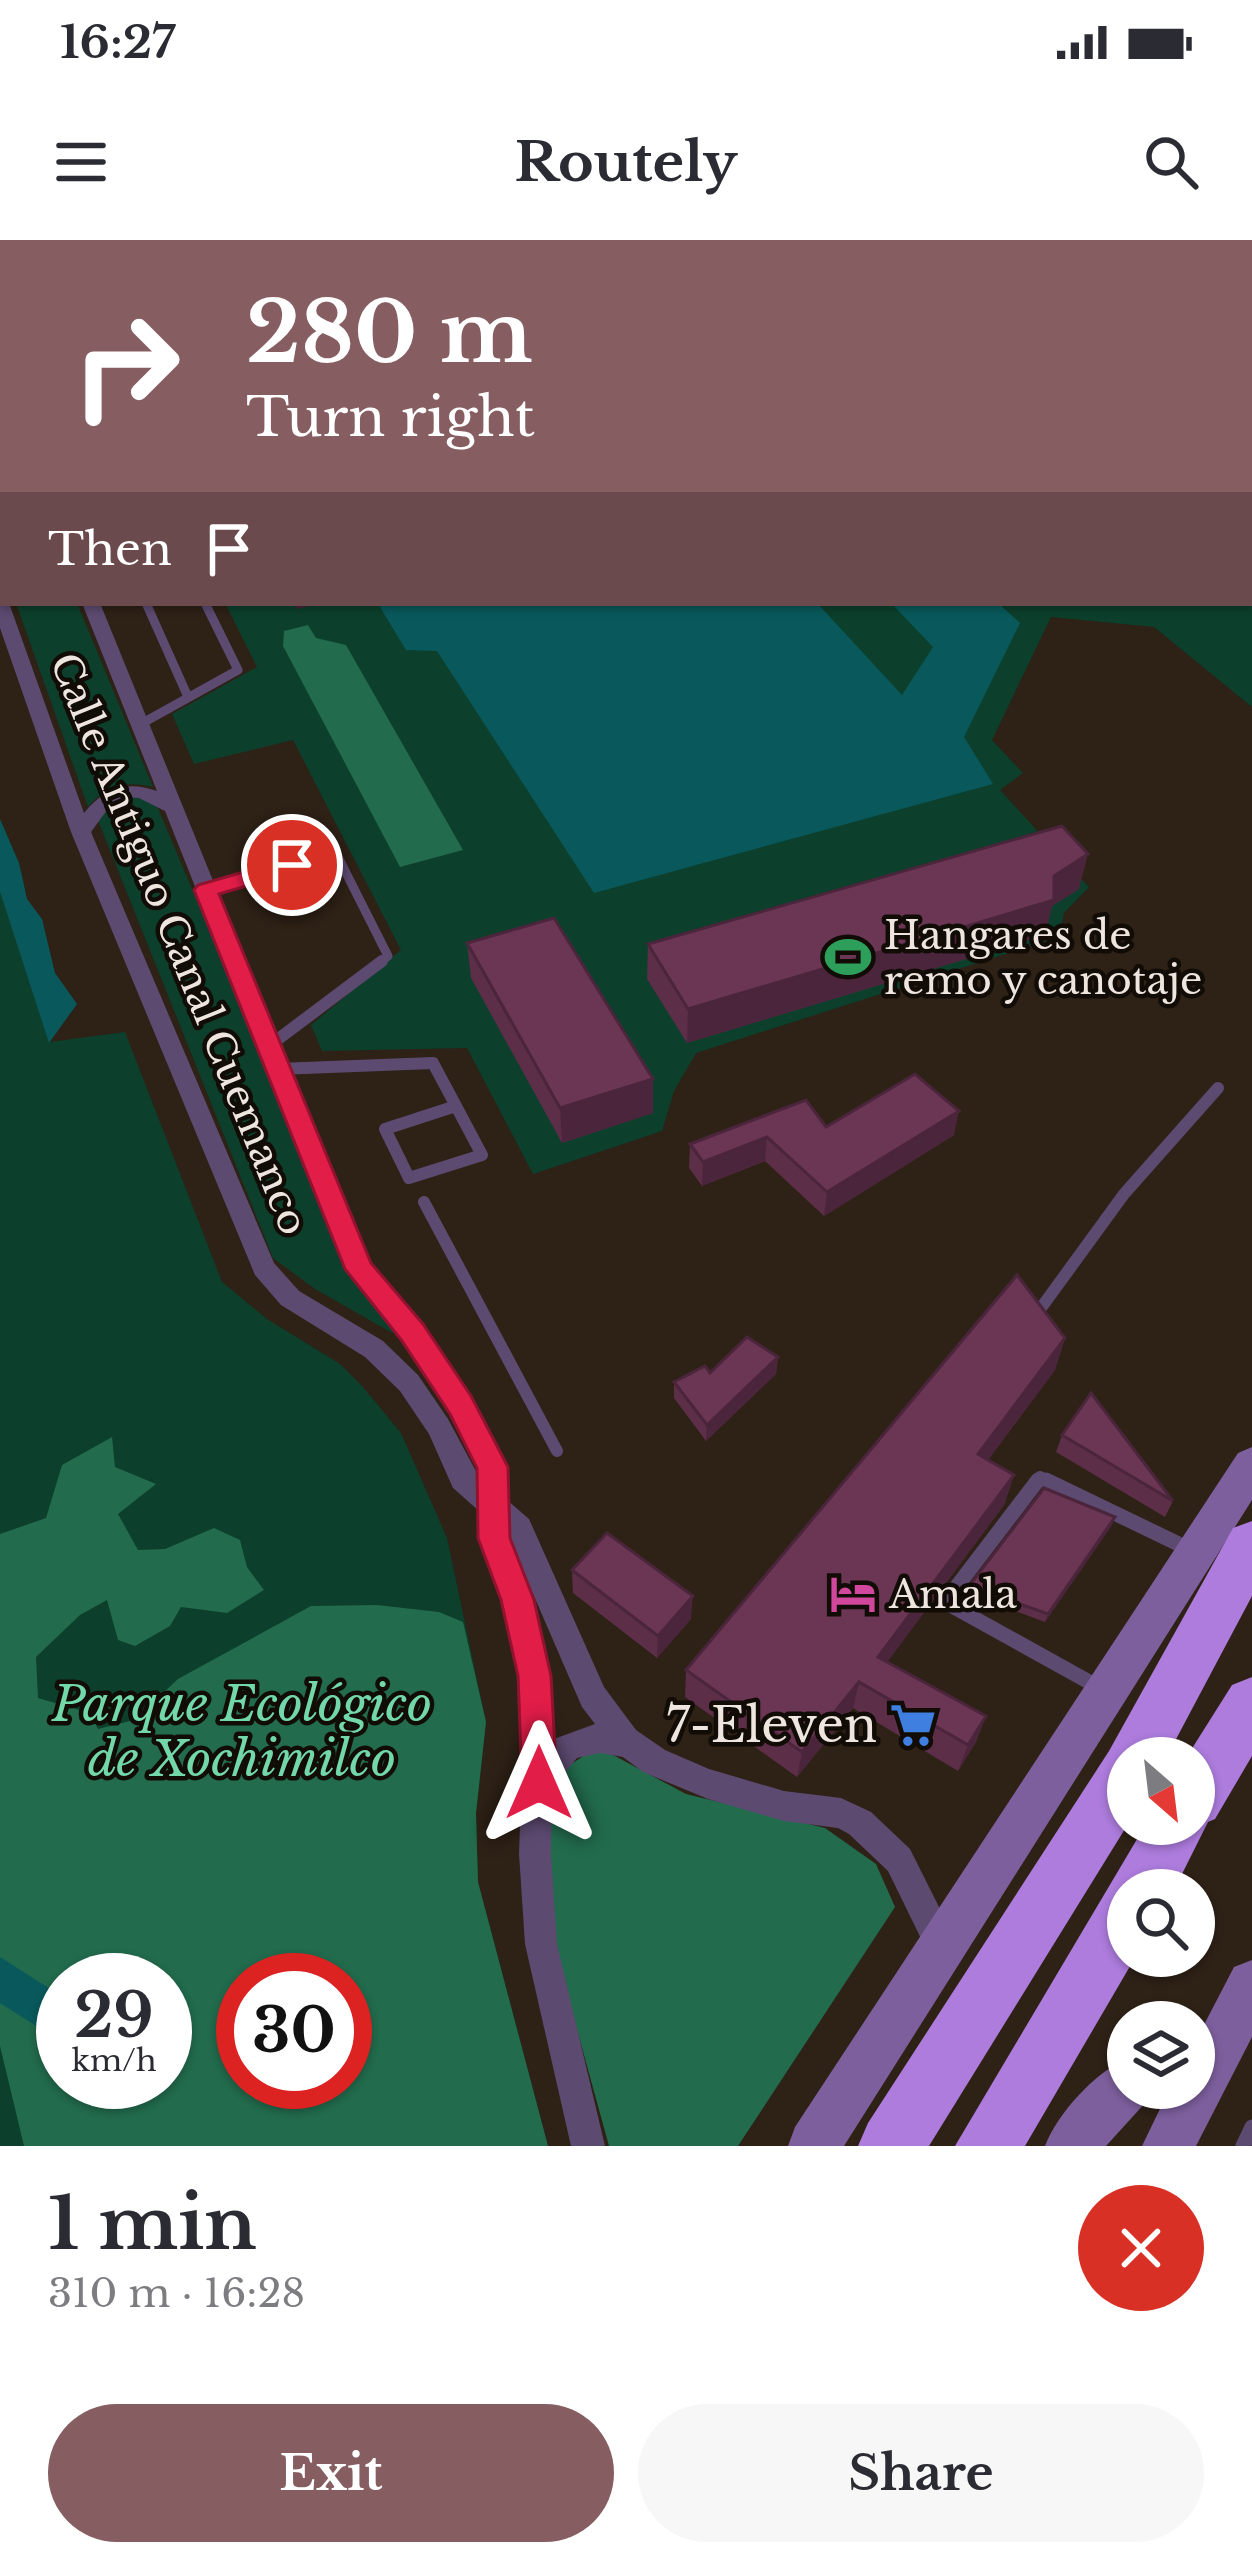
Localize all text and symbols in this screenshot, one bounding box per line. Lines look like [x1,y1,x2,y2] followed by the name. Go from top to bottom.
[60,14,175,70] text: 16:27
[48,129,114,195] icon: menu
[515,129,737,196] text: Routely
[1138,129,1204,195] icon: search
[246,281,533,385] text: 280 m
[48,288,204,444] icon: right
[246,384,535,451] text: Turn right
[196,516,262,582] icon: arrive
[48,521,172,577] text: Then
[40,646,318,1242] street label: Calle Antiguo Canal Cuemanco
[241,814,343,916] pin
[259,832,325,898] icon: arrive
[884,911,1202,1005] place label: Hangares de remo y canotaje
[823,932,873,982] sports icon: Hangares de remo y canotaje
[828,1569,878,1619] hotel icon: Amala
[888,1570,1017,1619] place label: Amala
[51,1674,432,1789] park label: Parque Ecológico de Xochimilco
[666,1695,877,1755] place label: 7-Eleven
[888,1700,938,1750] supermarket icon: 7-Eleven
[476,1720,602,1846] position arrow
[1107,1737,1215,1845] north arrow
[1107,1737,1215,2109] map controls
[1107,1869,1215,1977] button: search
[216,1953,372,2109] speed limit sign: 30
[74,1979,154,2053] text: 29
[1107,2001,1215,2109] button: layers
[71,2042,157,2079] text: km/h
[48,2179,257,2268] text: 1 min
[1078,2185,1204,2311] button: close
[48,2269,305,2318] text: 310 m · 16:28
[48,2404,614,2542] button: Exit
[638,2404,1204,2542] button: Share

